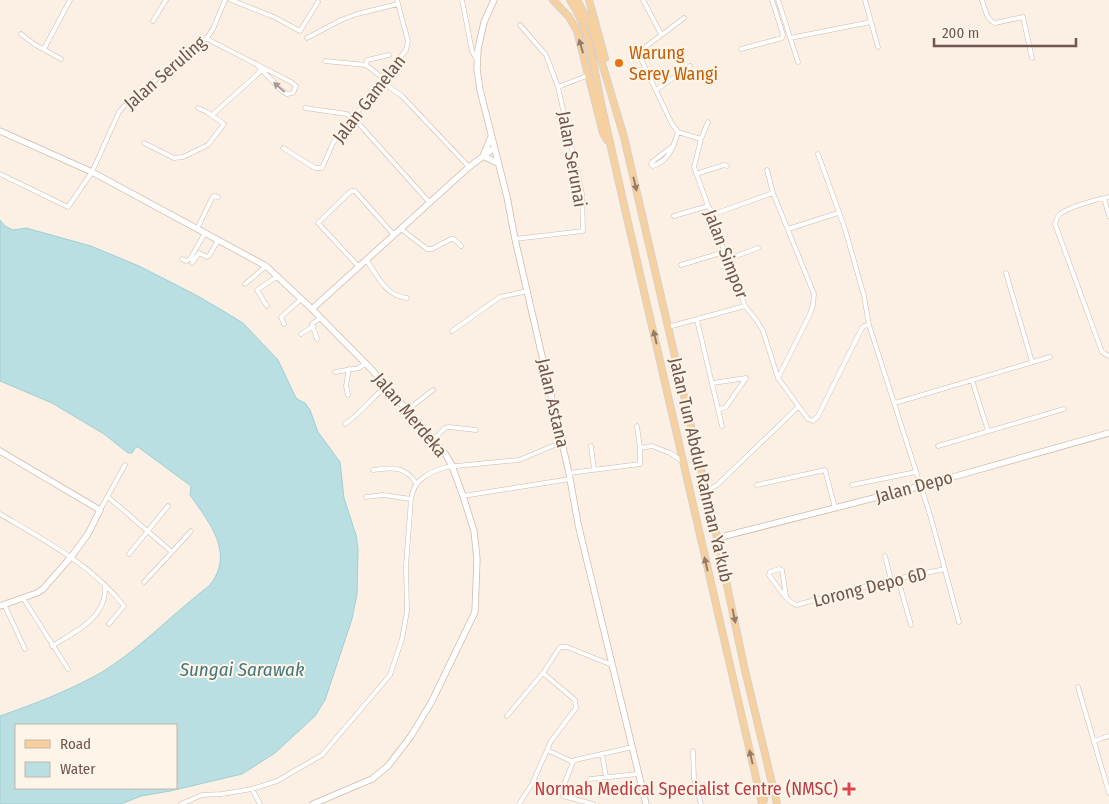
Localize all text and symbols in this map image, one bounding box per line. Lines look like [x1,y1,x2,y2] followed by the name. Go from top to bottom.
[934,15,1076,47] scale bar
[942,24,979,42] text: 200 m
[119,31,211,115] street label: Jalan Seruling
[577,39,585,54] one-way arrow
[629,42,718,85] place label: Warung Serey Wangi
[328,51,410,147] street label: Jalan Gamelan
[613,57,625,69] marker: Warung Serey Wangi
[274,81,286,93] one-way arrow
[553,109,591,209] street label: Jalan Serunai
[631,177,639,192] one-way arrow
[699,206,753,302] street label: Jalan Simpor
[651,330,659,345] one-way arrow
[664,355,738,585] street label: Jalan Tun Abdul Rahman Ya'kub
[532,356,574,450] street label: Jalan Astana
[368,368,452,462] street label: Jalan Merdeka
[873,466,955,508] street label: Jalan Depo
[702,557,710,572] one-way arrow
[811,562,929,612] street label: Lorong Depo 6D
[730,608,738,623] one-way arrow
[179,658,304,681] water label: Sungai Sarawak
[15,724,178,789] legend
[60,735,91,753] text: Road
[747,749,755,764] one-way arrow
[60,760,96,778] text: Water
[534,778,838,800] place label: Normah Medical Specialist Centre (NMSC)
[842,782,856,796] marker: Normah Medical Specialist Centre (NMSC)

